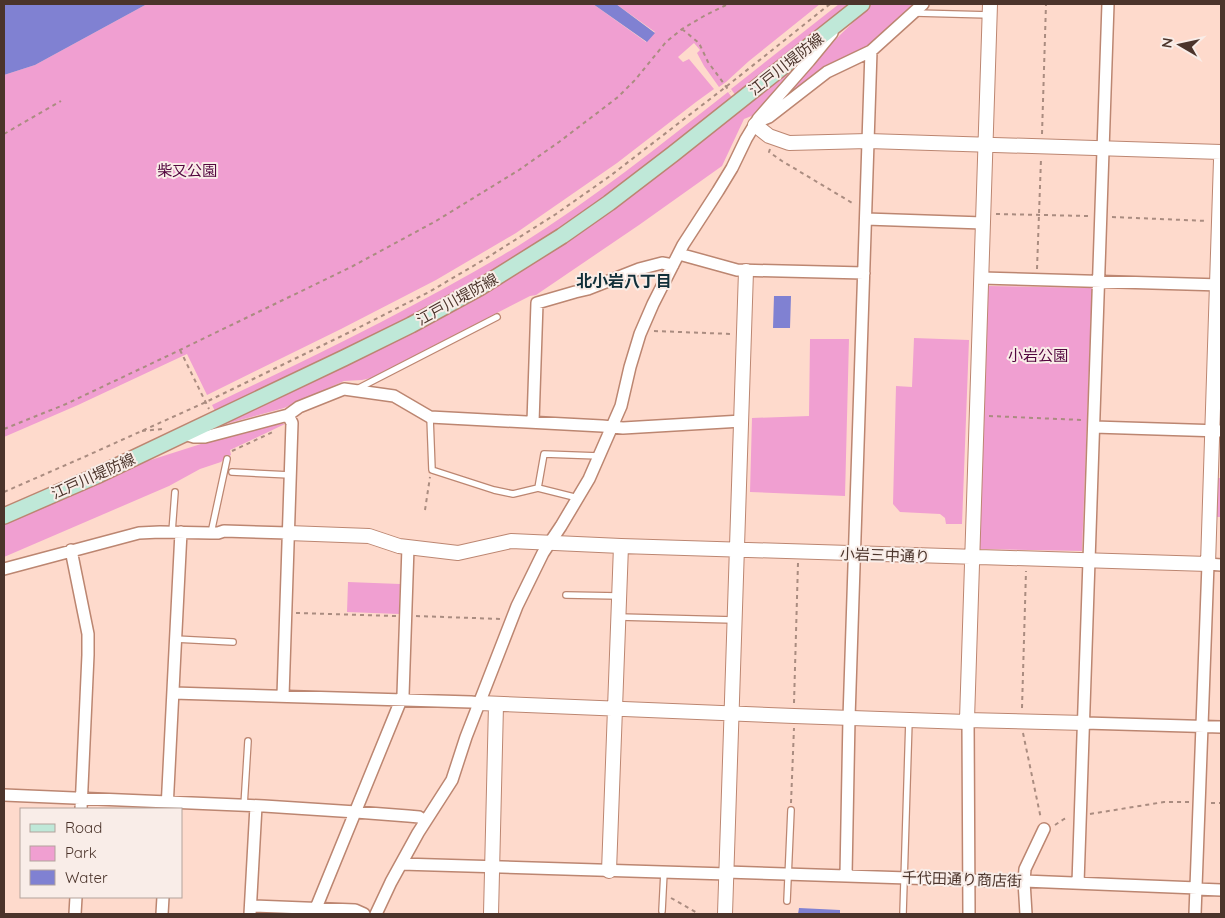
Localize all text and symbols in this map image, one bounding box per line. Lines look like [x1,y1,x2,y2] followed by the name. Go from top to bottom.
[1155,20,1205,70] north arrow
[745,29,827,99] street label: 江戸川堤防線
[1157,36,1177,49] text: N
[157,161,217,180] park label: 柴又公園
[413,269,501,329] street label: 江戸川堤防線
[576,271,672,291] district label: 北小岩八丁目
[1008,346,1068,365] park label: 小岩公園
[48,449,138,503] street label: 江戸川堤防線
[840,544,930,566] street label: 小岩三中通り
[20,808,182,898] legend
[65,818,102,837] text: Road
[65,843,97,862] text: Park
[902,867,1022,891] street label: 千代田通り商店街
[65,868,108,887] text: Water

